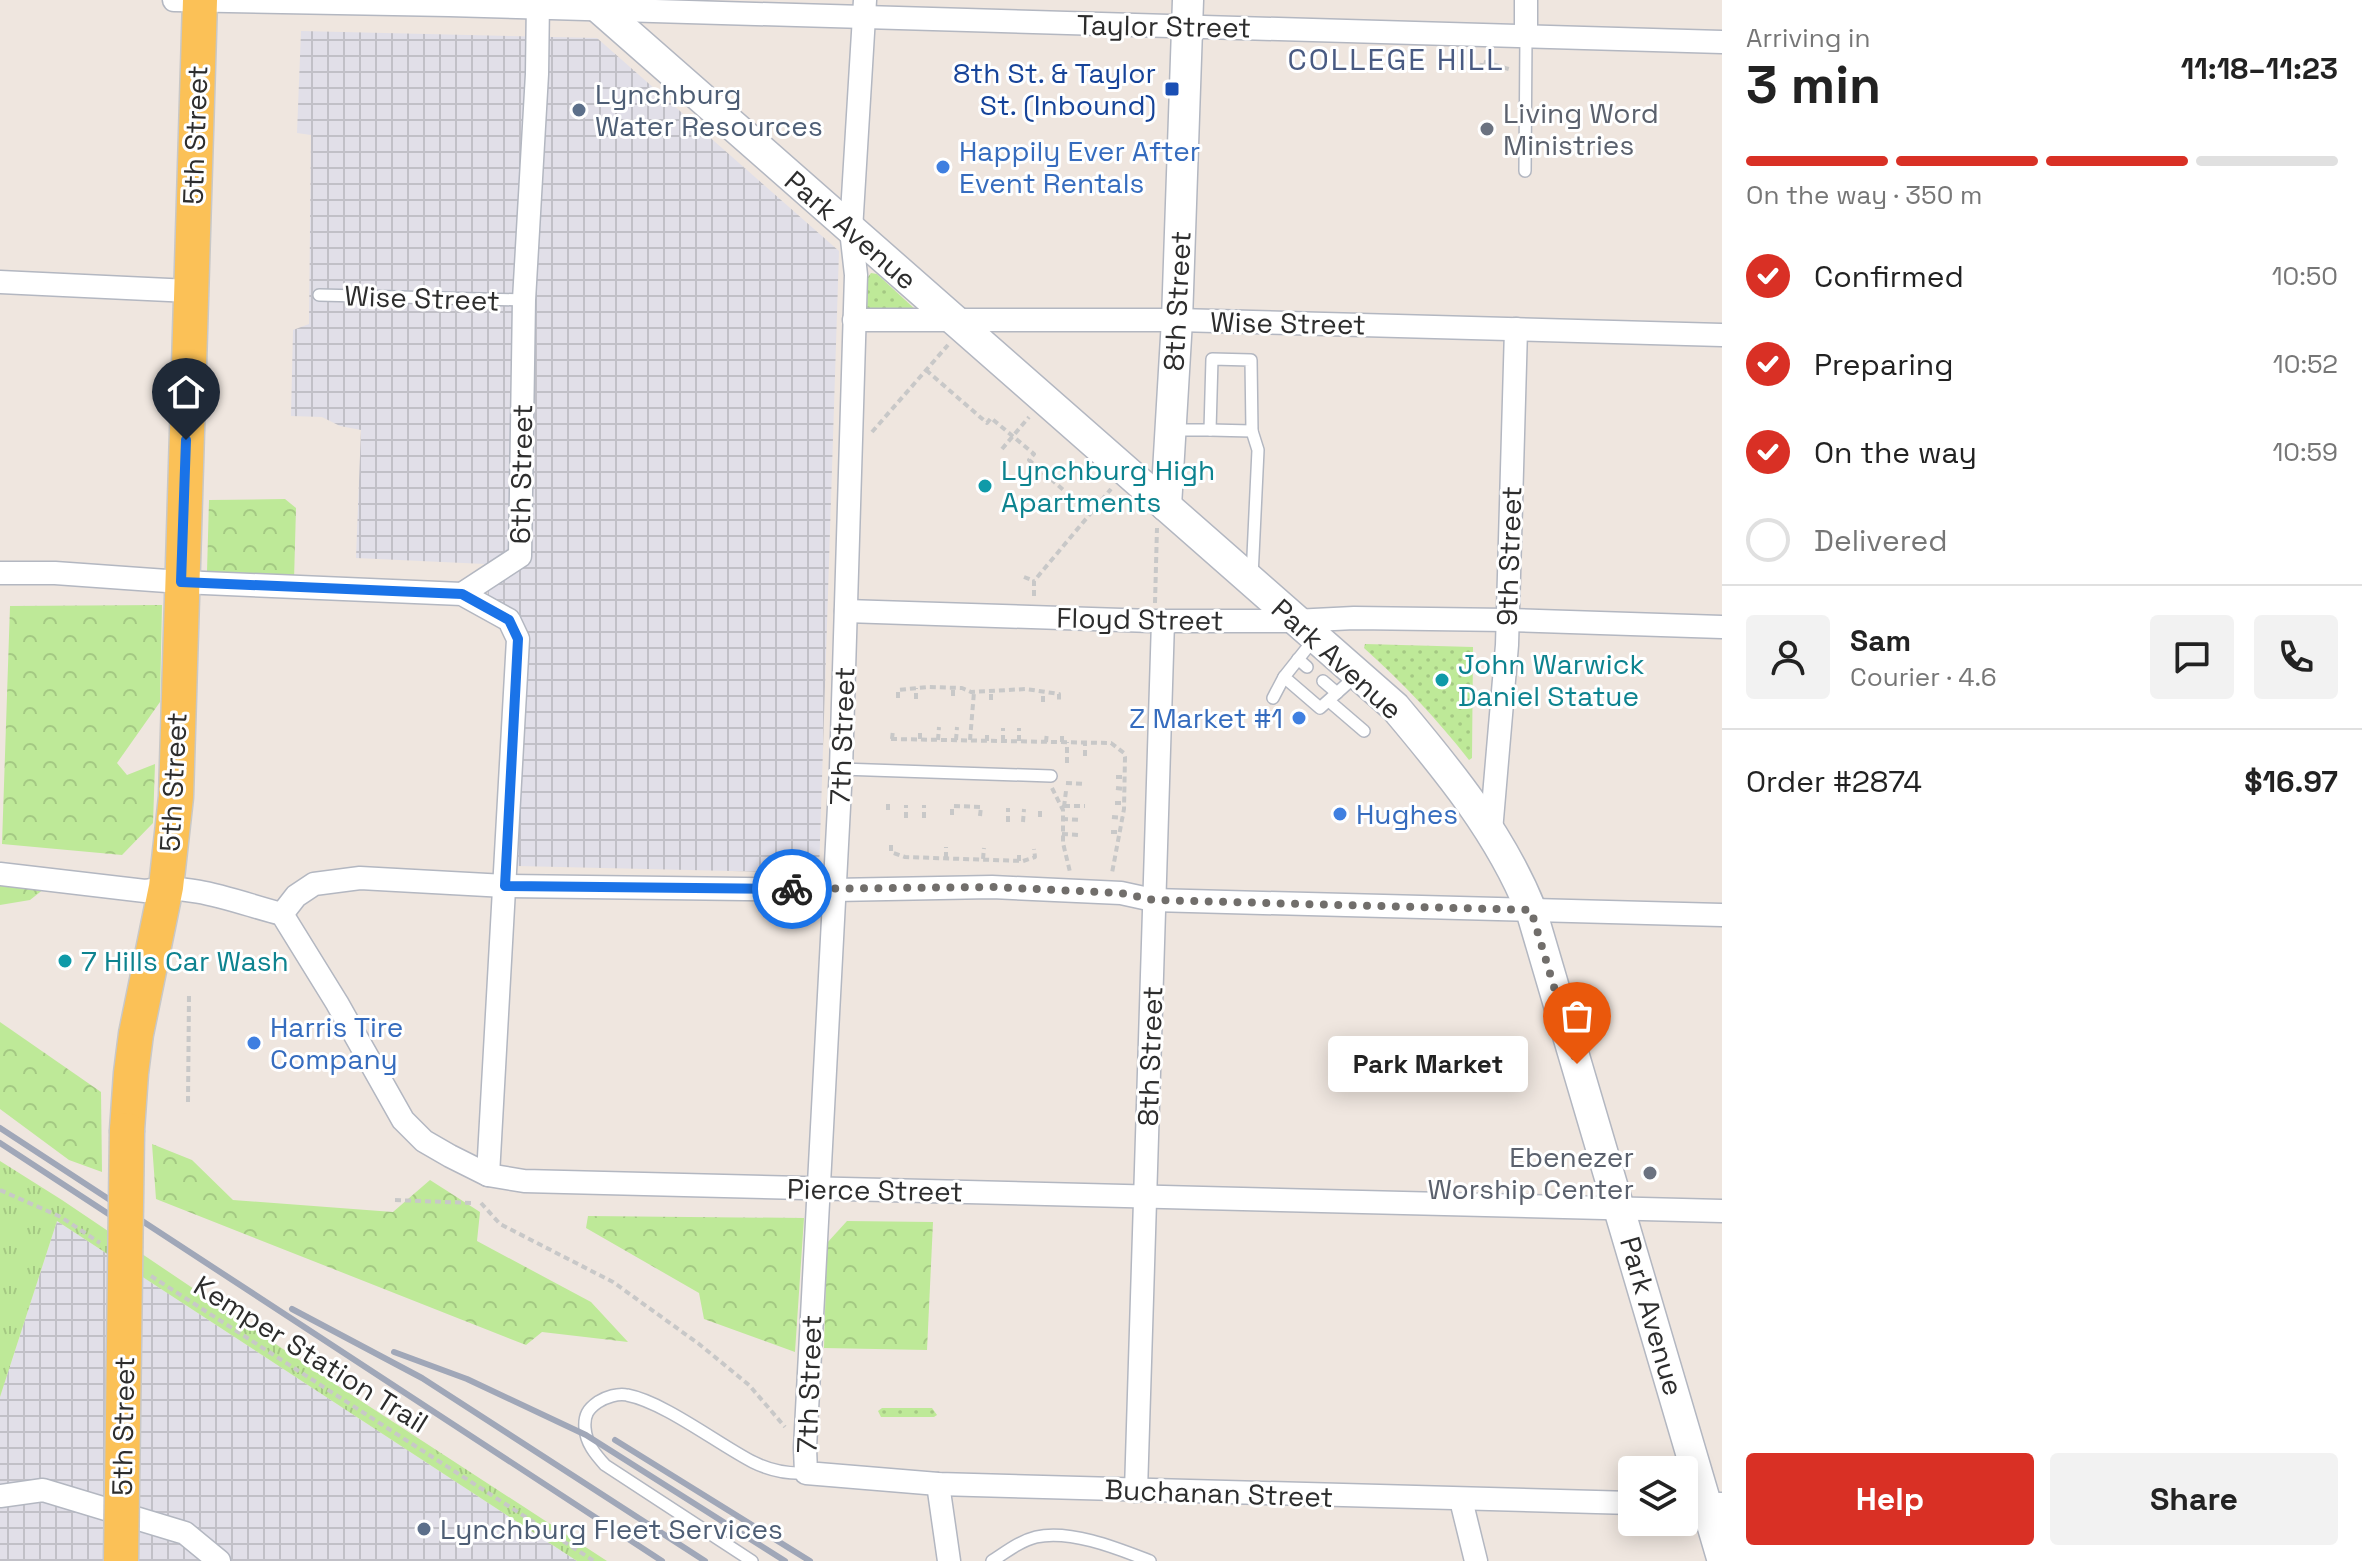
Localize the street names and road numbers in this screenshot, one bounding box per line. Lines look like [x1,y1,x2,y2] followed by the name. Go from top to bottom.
[1077,6,1251,46] street label: Taylor Street
[175,65,215,205] street label: 5th Street
[777,163,925,297] street label: Park Avenue
[1155,230,1199,372] street label: 8th Street
[344,277,500,319] street label: Wise Street
[1210,304,1366,342] street label: Wise Street
[502,404,540,544] street label: 6th Street
[1489,485,1529,627] street label: 9th Street
[1264,591,1410,727] street label: Park Avenue
[1056,600,1224,638] street label: Floyd Street
[822,666,862,806] street label: 7th Street
[151,711,195,853] street label: 5th Street
[1130,985,1170,1127] street label: 8th Street
[786,1170,964,1210] street label: Pierce Street
[1612,1232,1692,1400] street label: Park Avenue
[187,1267,435,1441] street label: Kemper Station Trail
[789,1314,829,1454] street label: 7th Street
[104,1356,142,1496] street label: 5th Street
[1104,1471,1334,1515] street label: Buchanan Street

